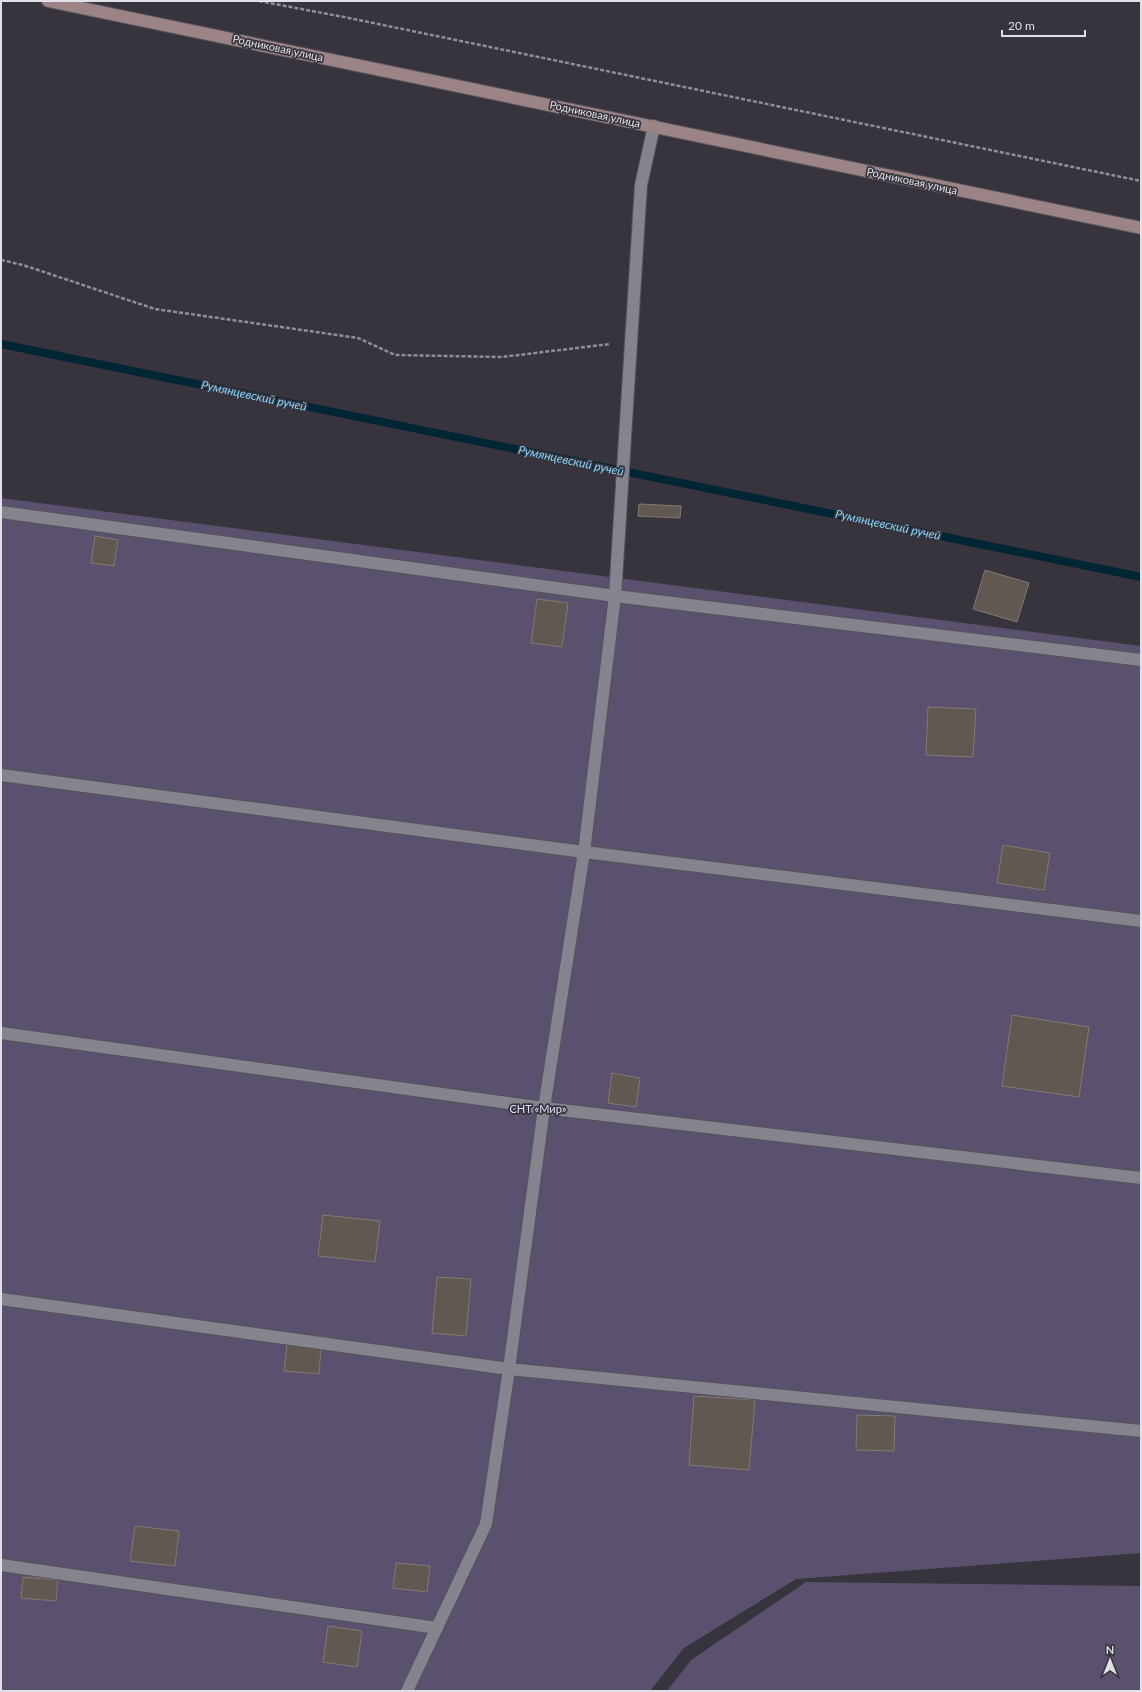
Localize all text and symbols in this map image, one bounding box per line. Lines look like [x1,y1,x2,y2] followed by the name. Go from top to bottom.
[1002,12,1085,38] scale bar
[1008,18,1035,33] text: 20 m
[231,32,325,63] street label: Родниковая улица
[548,98,642,129] street label: Родниковая улица
[865,165,959,196] street label: Родниковая улица
[200,377,308,414] water label: Румянцевский ручей
[517,442,625,479] water label: Румянцевский ручей
[834,506,942,543] water label: Румянцевский ручей
[509,1102,567,1115] park label: СНТ «Мир»
[1090,1640,1130,1680] north arrow
[1106,1643,1114,1656] text: N

